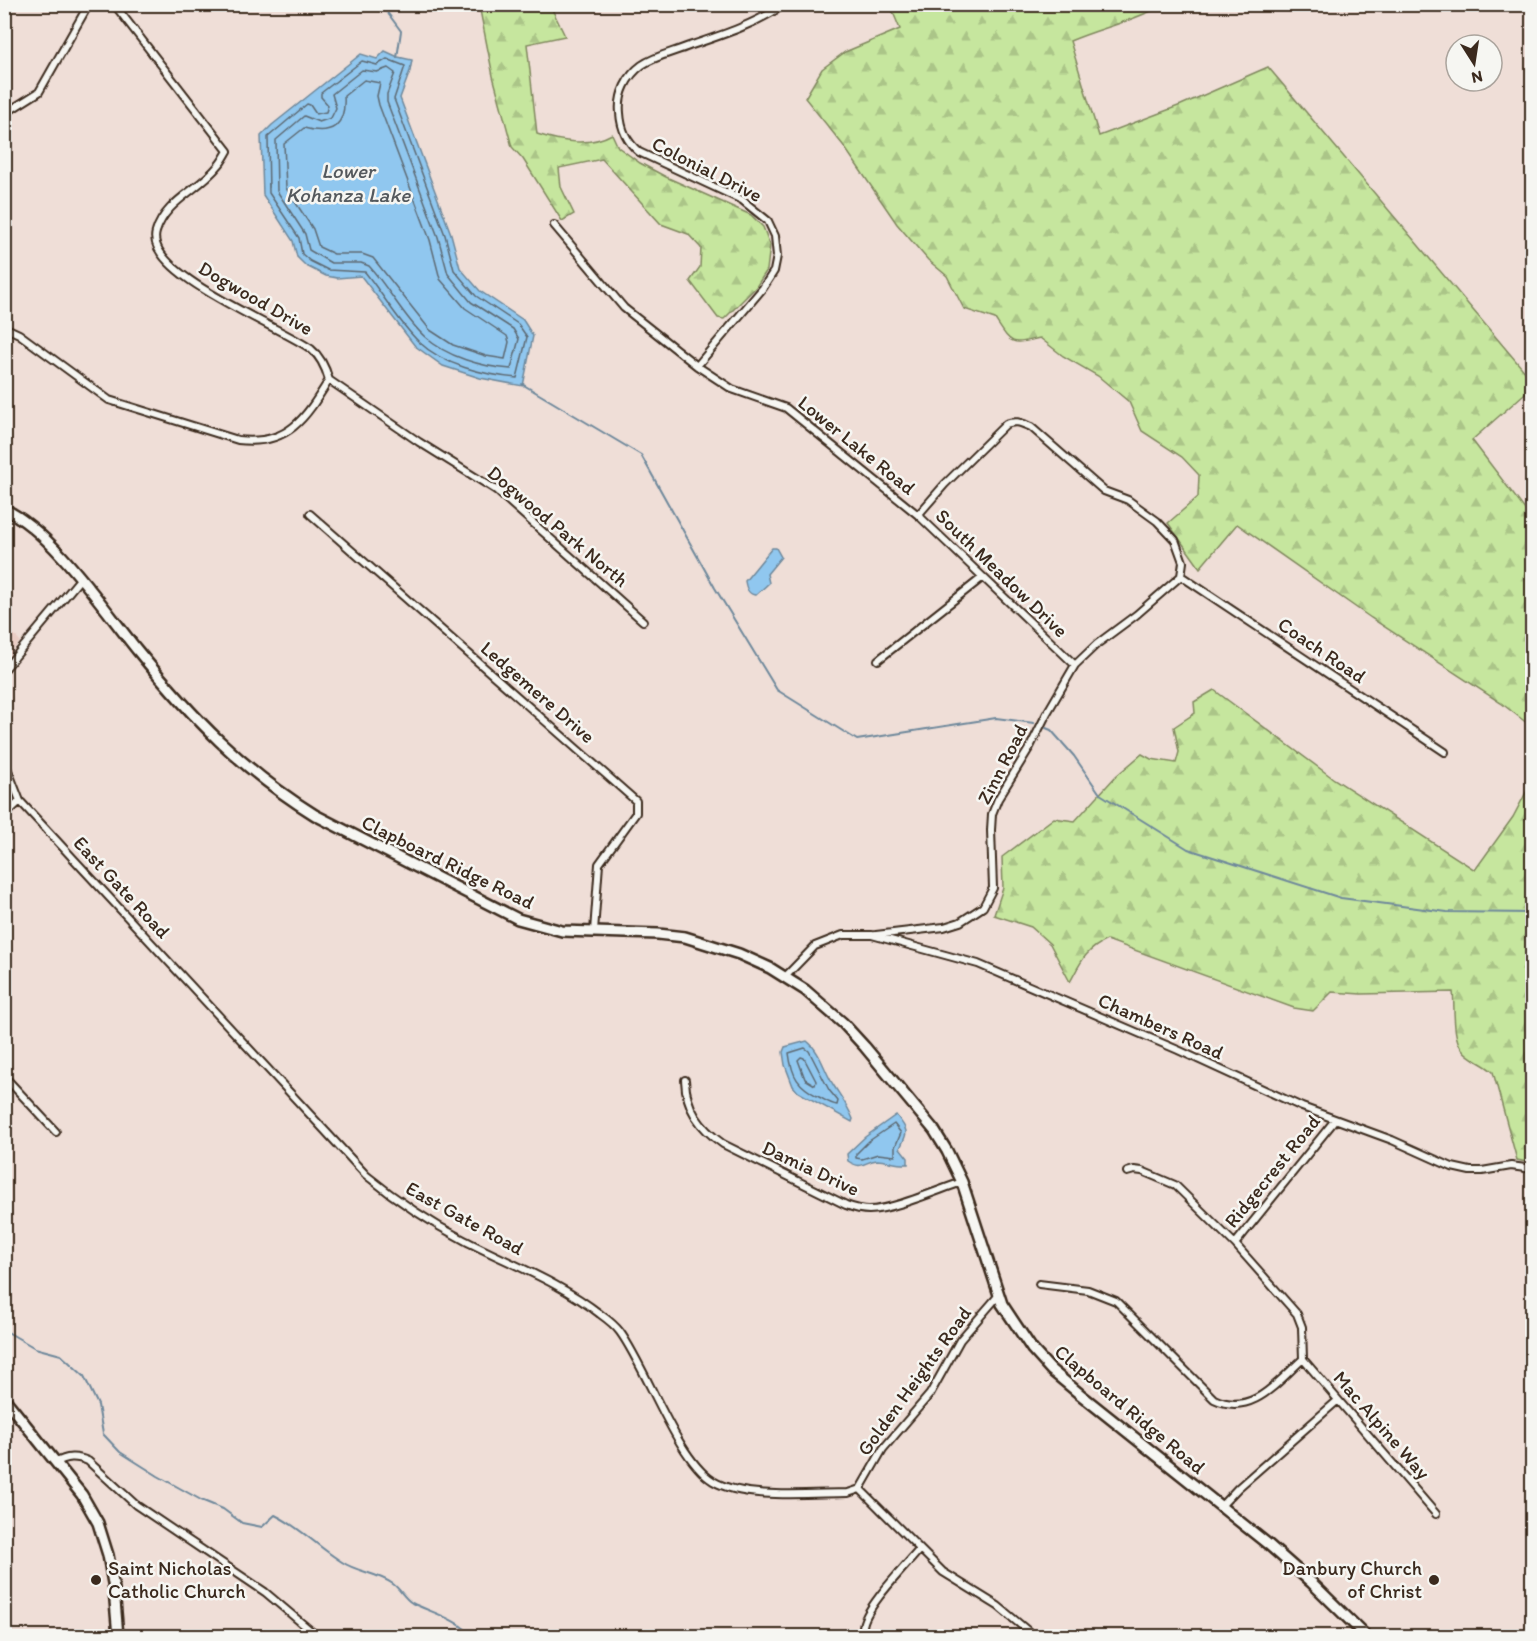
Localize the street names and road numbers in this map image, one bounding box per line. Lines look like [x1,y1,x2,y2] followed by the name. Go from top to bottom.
[648,131,766,207] street label: Colonial Drive
[195,256,317,340] street label: Dogwood Drive
[793,390,921,500] street label: Lower Lake Road
[483,460,633,592] street label: Dogwood Park North
[931,504,1073,642] street label: South Meadow Drive
[1273,612,1371,688] street label: Coach Road
[476,636,600,748] street label: Ledgemere Drive
[972,720,1032,808] street label: Zinn Road
[358,810,538,914] street label: Clapboard Ridge Road
[68,831,176,943] street label: East Gate Road
[1094,988,1228,1064] street label: Chambers Road
[1219,1109,1325,1233] street label: Ridgecrest Road
[759,1135,863,1201] street label: Damia Drive
[402,1176,528,1260] street label: East Gate Road
[852,1302,976,1460] street label: Golden Heights Road
[1050,1339,1210,1479] street label: Clapboard Ridge Road
[1328,1366,1436,1485] street label: Mac Alpine Way

